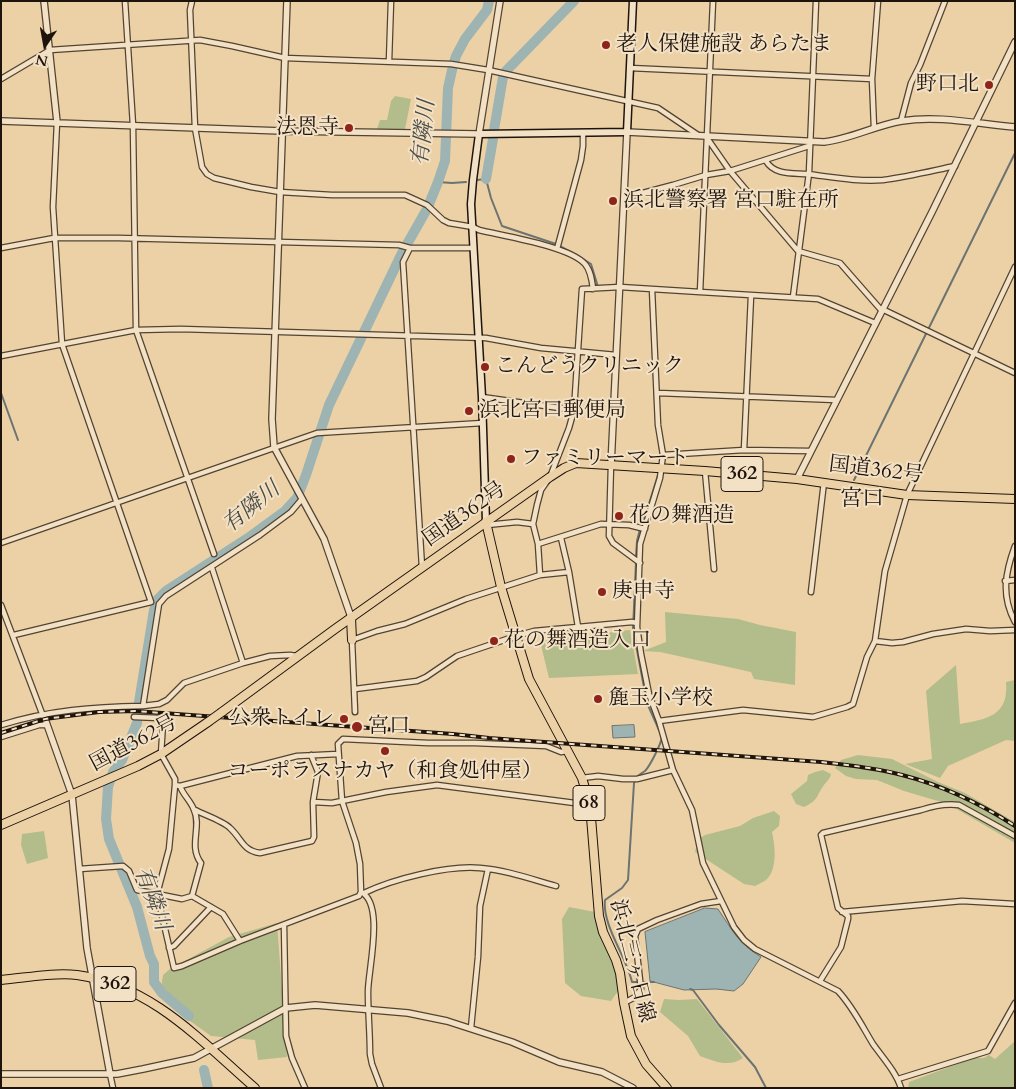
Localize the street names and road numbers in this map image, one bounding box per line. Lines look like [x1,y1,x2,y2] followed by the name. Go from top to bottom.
[827,453,925,489] street label: 国道362号
[721,456,763,492] road number: 362
[419,477,511,553] street label: 国道362号
[86,711,182,777] street label: 国道362号
[573,786,605,820] road number: 68
[604,897,658,1025] street label: 浜北三ヶ日線
[94,966,136,1002] road number: 362

